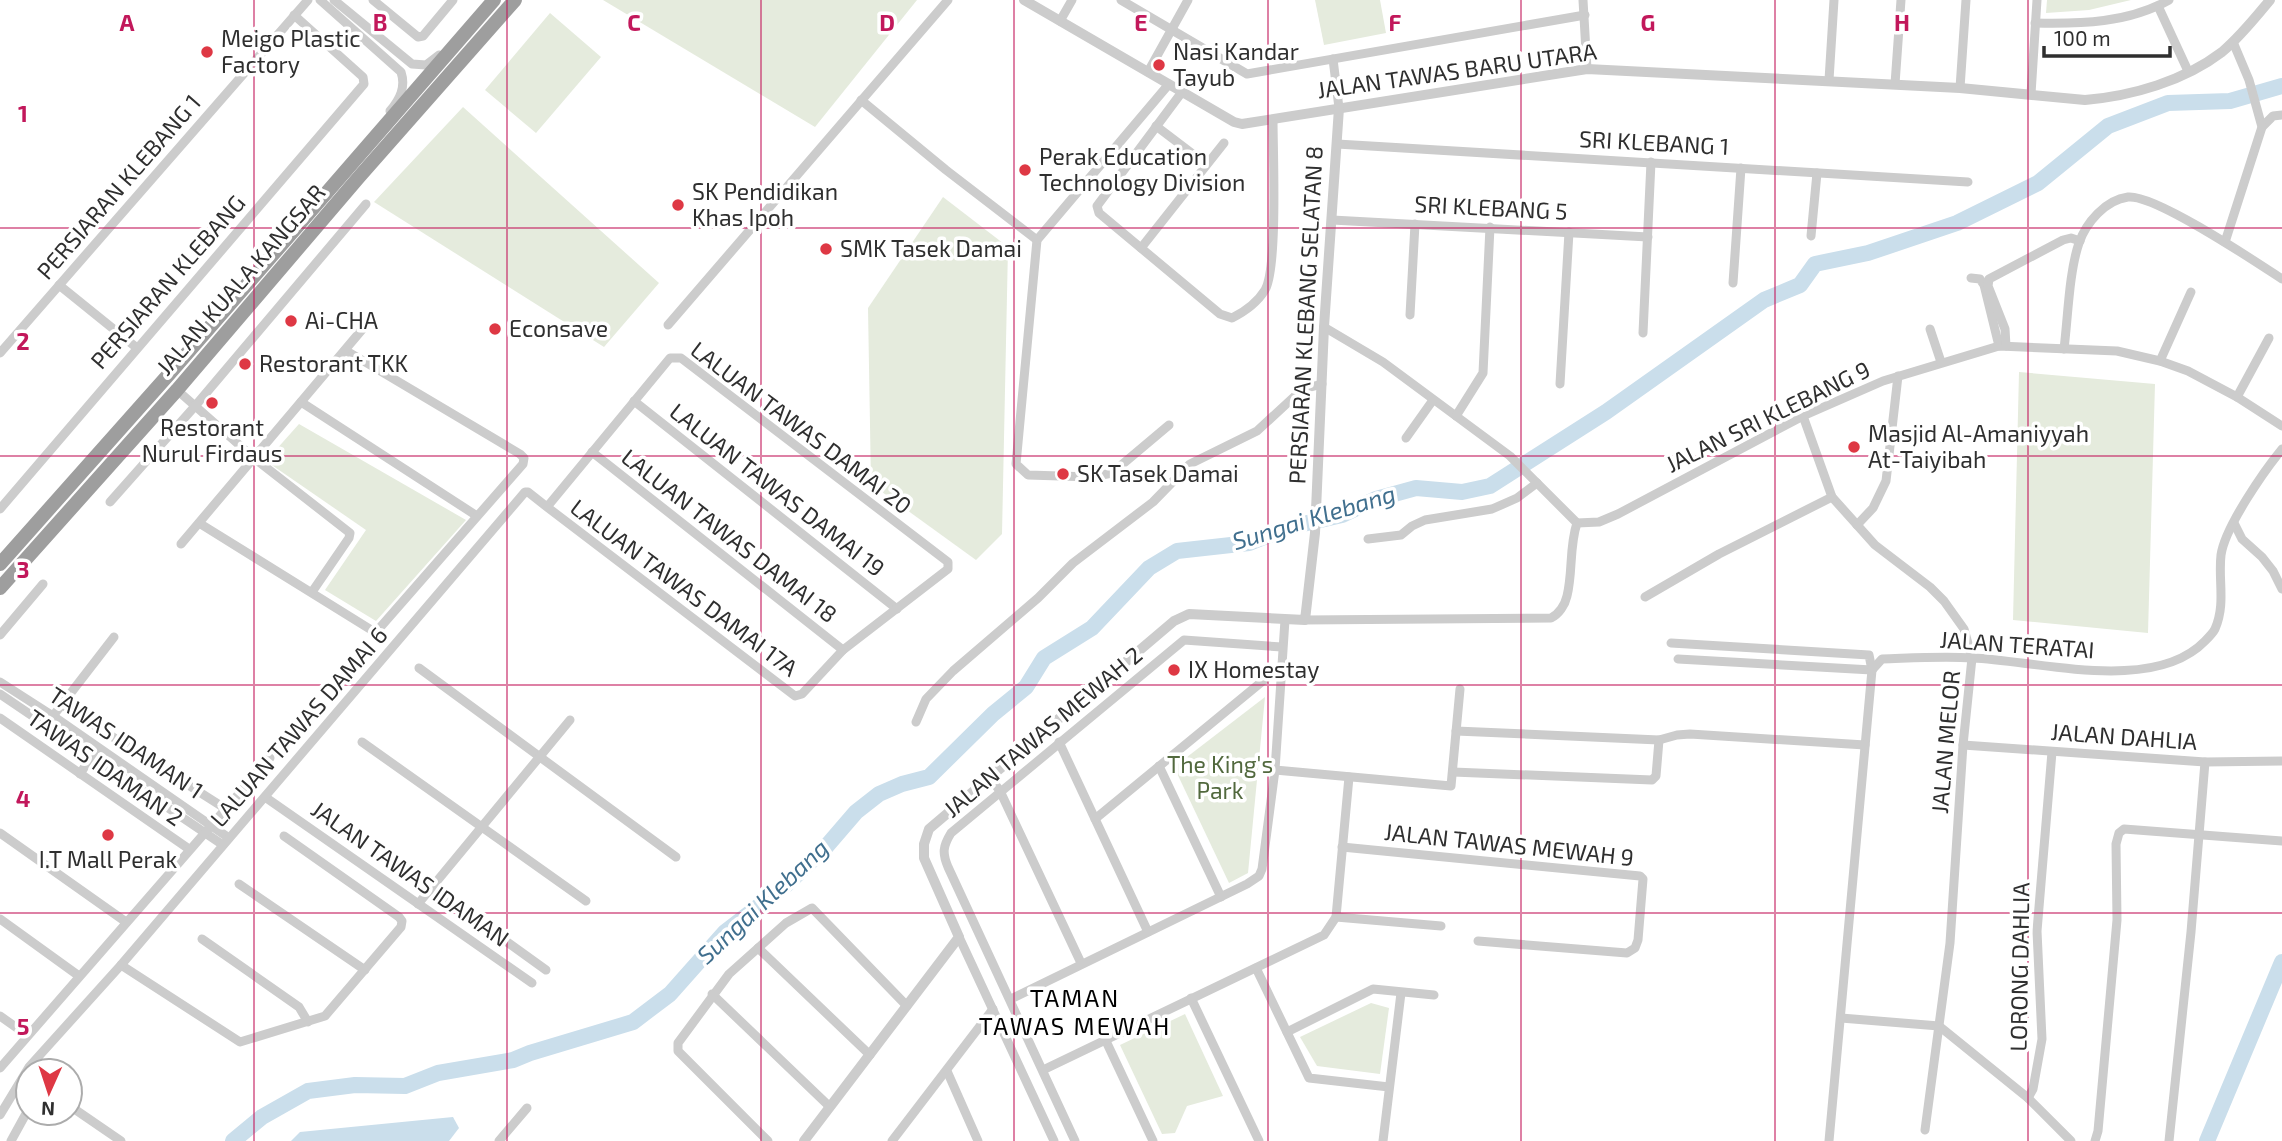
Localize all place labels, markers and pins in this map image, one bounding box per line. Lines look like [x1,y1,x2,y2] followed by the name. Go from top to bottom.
[221,24,361,78] place label: Meigo Plastic Factory
[1173,37,1299,91] place label: Nasi Kandar Tayub
[199,44,215,60] marker: Meigo Plastic Factory
[1151,57,1167,73] marker: Nasi Kandar Tayub
[1039,142,1245,196] place label: Perak Education Technology Division
[1017,162,1033,178] marker: Perak Education Technology Division
[692,177,838,231] place label: SK Pendidikan Khas Ipoh
[670,197,686,213] marker: SK Pendidikan Khas Ipoh
[840,234,1022,262] place label: SMK Tasek Damai
[818,241,834,257] marker: SMK Tasek Damai
[305,306,379,334] place label: Ai-CHA
[283,313,299,329] marker: Ai-CHA
[509,314,608,342] place label: Econsave
[487,321,503,337] marker: Econsave
[259,349,408,377] place label: Restorant TKK
[237,356,253,372] marker: Restorant TKK
[204,395,220,411] marker: Restorant Nurul Firdaus
[142,413,282,467] place label: Restorant Nurul Firdaus
[1868,419,2089,473] place label: Masjid Al-Amaniyyah At-Taiyibah
[1846,439,1862,455] marker: Masjid Al-Amaniyyah At-Taiyibah
[1077,459,1239,487] place label: SK Tasek Damai
[1055,466,1071,482] marker: SK Tasek Damai
[1188,655,1319,683] place label: IX Homestay
[1166,662,1182,678] marker: IX Homestay
[100,827,116,843] marker: I.T Mall Perak
[39,845,177,873] place label: I.T Mall Perak

